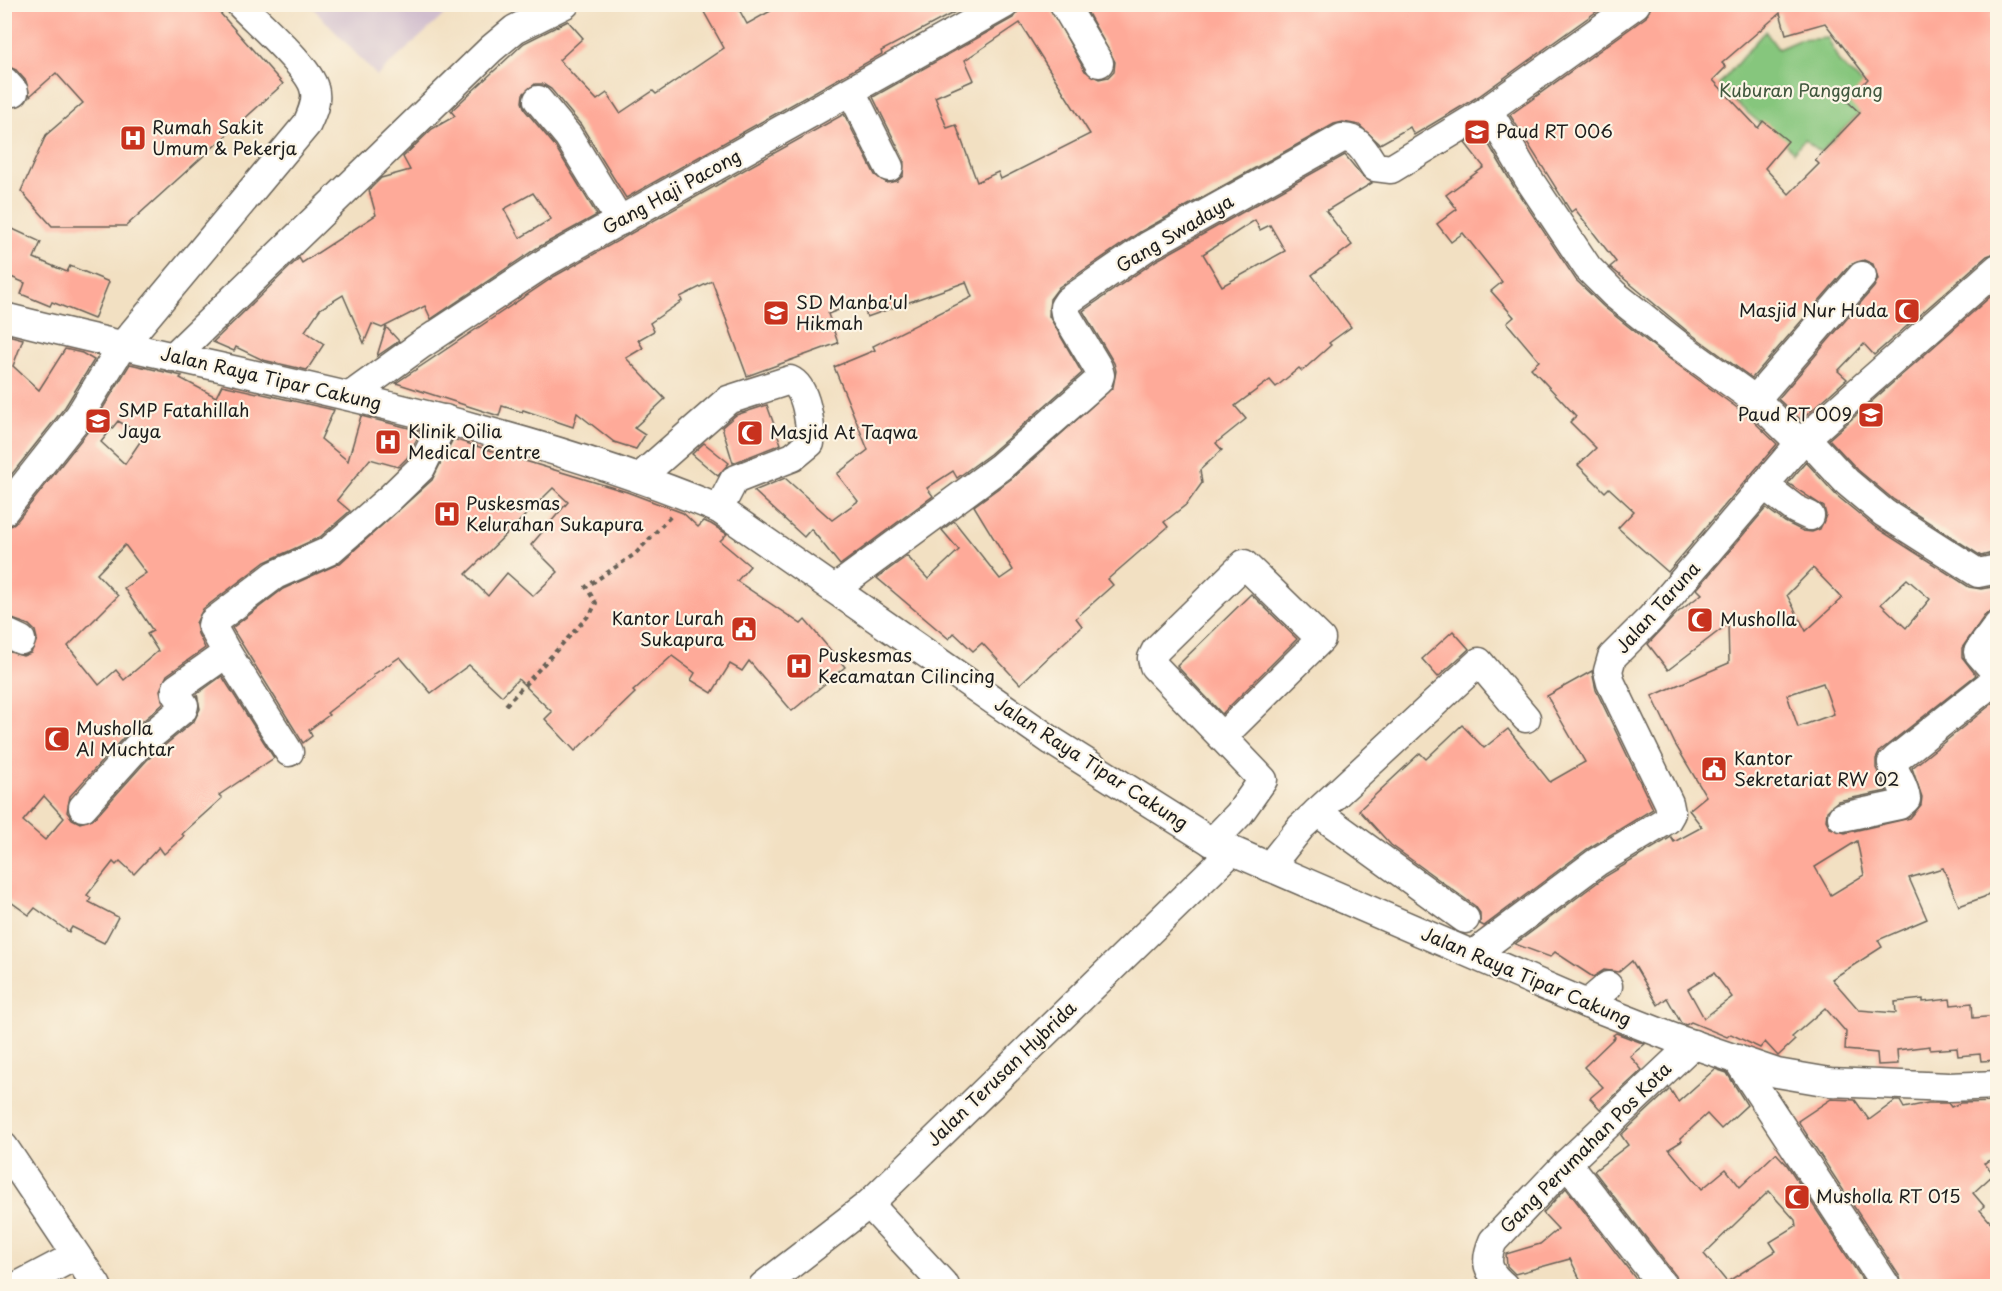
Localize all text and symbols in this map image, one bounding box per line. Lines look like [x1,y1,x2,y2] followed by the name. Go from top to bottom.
[1719,76,1883,103] park label: Kuburan Panggang
[152,113,298,161] place label: Rumah Sakit Umum & Pekerja
[1462,117,1492,147] school or university icon: Paud RT 006
[1496,117,1613,144] place label: Paud RT 006
[118,123,148,153] hospital icon: Rumah Sakit Umum & Pekerja
[597,141,746,240] street label: Gang Haji Pacong
[1110,187,1239,278] street label: Gang Swadaya
[796,288,908,336] place label: SD Manba'ul Hikmah
[1739,296,1888,323] place label: Masjid Nur Huda
[1892,296,1922,326] mosque icon: Masjid Nur Huda
[761,298,791,328] school or university icon: SD Manba'ul Hikmah
[158,339,384,416] street label: Jalan Raya Tipar Cakung
[118,396,249,444] place label: SMP Fatahillah Jaya
[1738,400,1852,427] place label: Paud RT 009
[1856,400,1886,430] school or university icon: Paud RT 009
[83,406,113,436] school or university icon: SMP Fatahillah Jaya
[408,417,541,465] place label: Klinik Oilia Medical Centre
[735,418,765,448] mosque icon: Masjid At Taqwa
[770,418,918,445] place label: Masjid At Taqwa
[373,427,403,457] hospital icon: Klinik Oilia Medical Centre
[466,489,644,537] place label: Puskesmas Kelurahan Sukapura
[432,499,462,529] hospital icon: Puskesmas Kelurahan Sukapura
[1608,555,1706,659] street label: Jalan Taruna
[612,604,724,652] place label: Kantor Lurah Sukapura
[1685,605,1715,635] mosque icon: Musholla
[1720,605,1798,632] place label: Musholla
[729,614,759,644] public building icon: Kantor Lurah Sukapura
[818,641,995,689] place label: Puskesmas Kecamatan Cilincing
[784,651,814,681] hospital icon: Puskesmas Kecamatan Cilincing
[990,690,1194,836] street label: Jalan Raya Tipar Cakung
[76,714,175,762] place label: Musholla Al Muchtar
[42,724,72,754] mosque icon: Musholla Al Muchtar
[1734,744,1900,792] place label: Kantor Sekretariat RW 02
[1699,754,1729,784] public building icon: Kantor Sekretariat RW 02
[1417,919,1636,1032] street label: Jalan Raya Tipar Cakung
[920,994,1082,1152] street label: Jalan Terusan Hybrida
[1493,1055,1677,1239] street label: Gang Perumahan Pos Kota
[1782,1182,1812,1212] mosque icon: Musholla RT 015
[1816,1182,1960,1209] place label: Musholla RT 015

